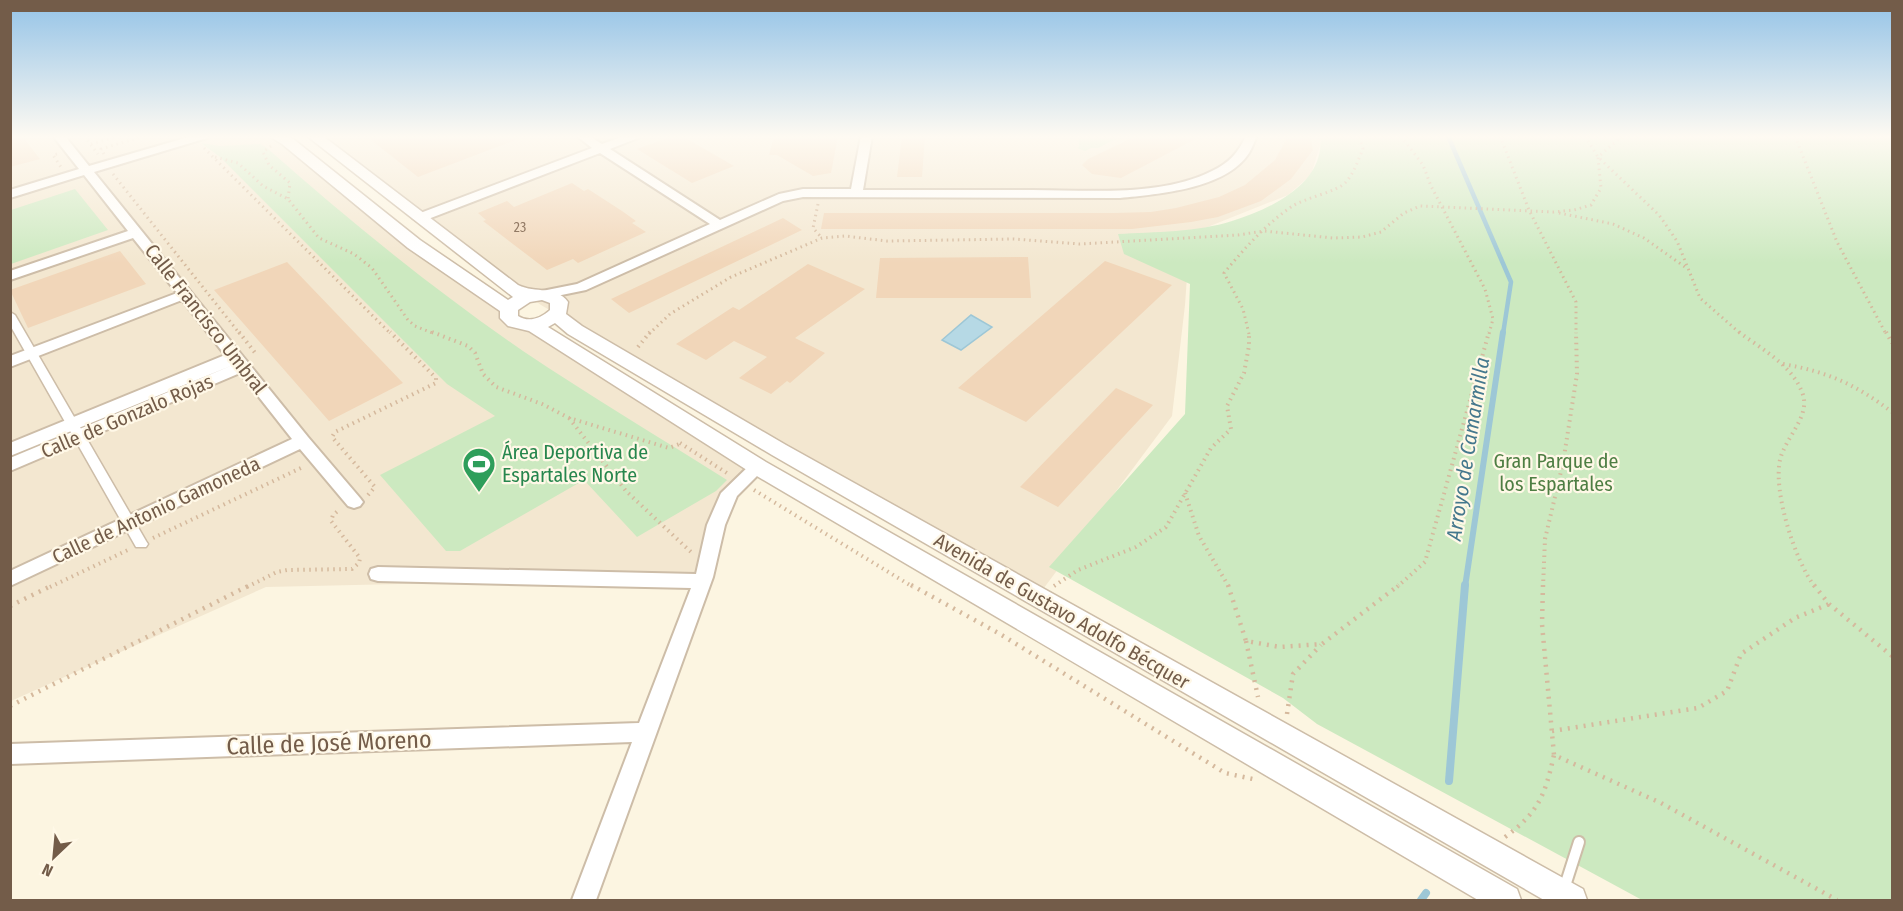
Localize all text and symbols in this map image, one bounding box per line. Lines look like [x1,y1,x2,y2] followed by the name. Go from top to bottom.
[514,219,526,236] house number: 23
[140,239,272,399] street label: Calle Francisco Umbral
[1441,355,1495,544] water label: Arroyo de Camarmilla
[37,369,217,463] street label: Calle de Gonzalo Rojas
[502,440,648,487] place label: Área Deportiva de Espartales Norte
[461,446,497,493] sports icon: Área Deportiva de Espartales Norte
[1494,449,1618,496] park label: Gran Parque de los Espartales
[48,451,264,569] street label: Calle de Antonio Gamoneda
[930,528,1194,694] street label: Avenida de Gustavo Adolfo Bécquer
[226,725,432,761] street label: Calle de José Moreno
[24,827,84,887] north arrow
[39,859,56,881] text: N

